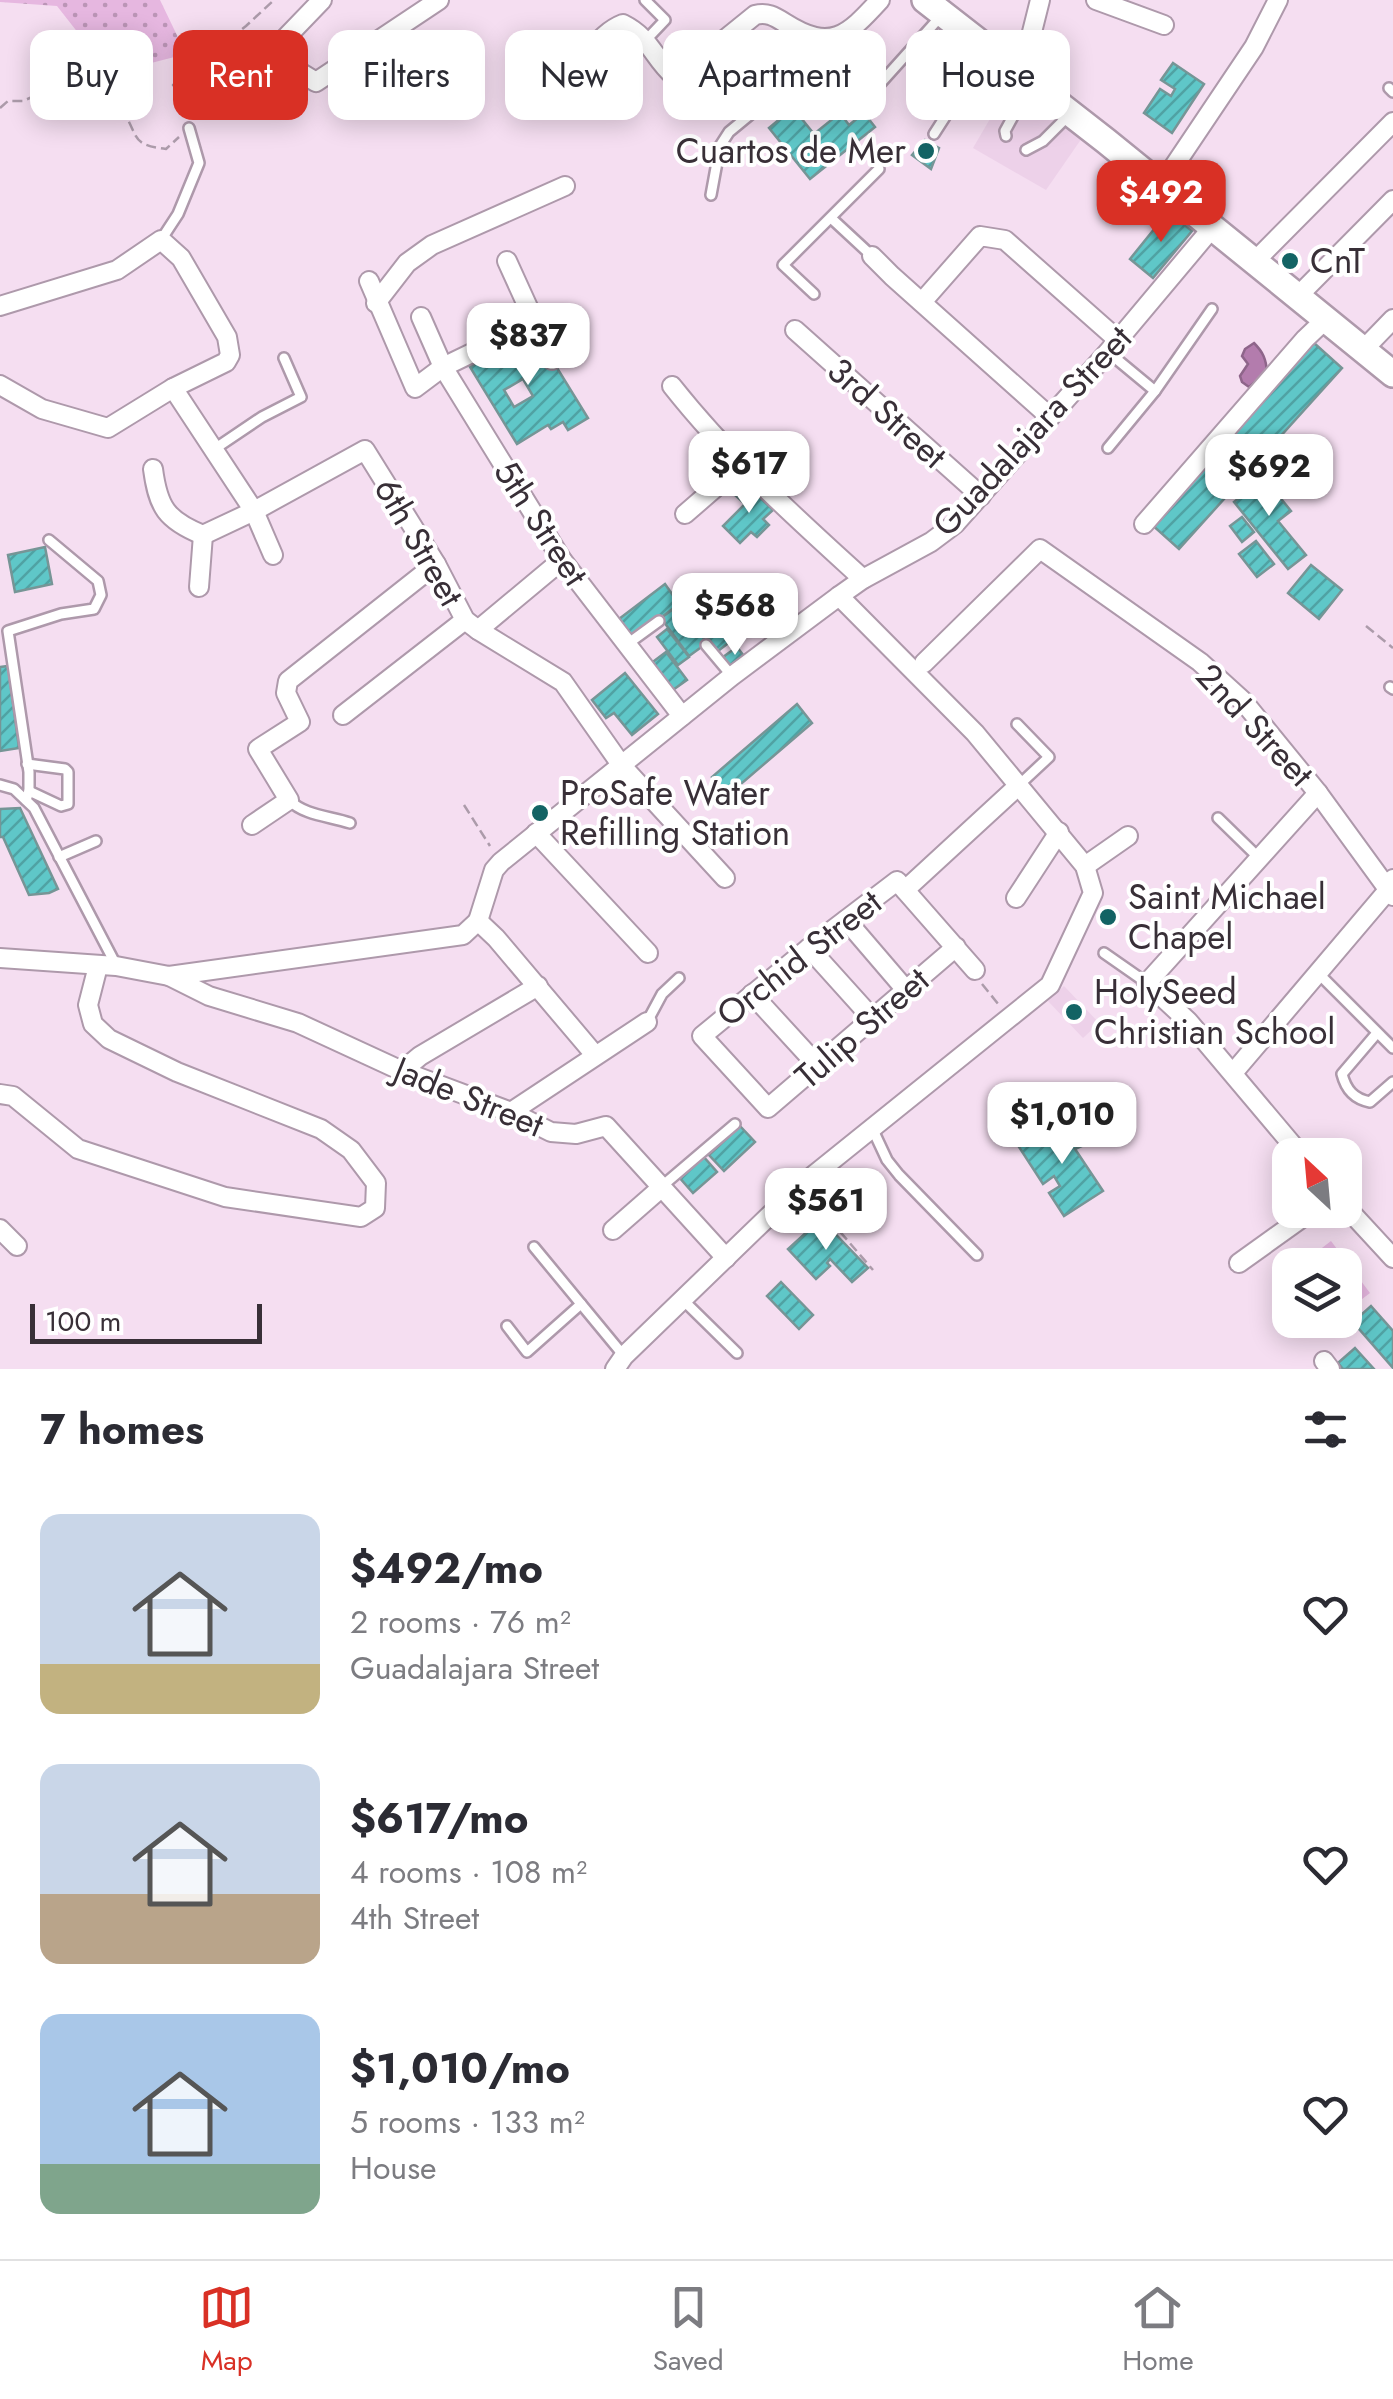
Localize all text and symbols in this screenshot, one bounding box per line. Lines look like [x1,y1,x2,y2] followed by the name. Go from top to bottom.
[30,30,153,120] chip: Buy
[173,30,308,120] chip: Rent
[328,30,485,120] chip: Filters
[505,30,643,120] chip: New
[663,30,886,120] chip: Apartment
[906,30,1070,120] chip: House
[676,126,906,176] place label: Cuartos de Mer
[915,140,937,162] marker: Cuartos de Mer
[1102,160,1220,245] pin: $492
[1119,169,1203,215] text: $492
[1310,236,1365,286] place label: CnT
[1279,250,1301,272] marker: CnT
[469,303,587,388] pin: $837
[489,312,567,358] text: $837
[921,314,1144,548] street label: Guadalajara Street
[816,346,958,481] street label: 3rd Street
[690,431,808,516] pin: $617
[1210,434,1328,519] pin: $692
[711,440,787,486] text: $617
[1227,443,1311,489] text: $692
[482,450,601,596] street label: 5th Street
[362,468,476,616] street label: 6th Street
[676,573,794,658] pin: $568
[694,582,776,628] text: $568
[1185,652,1326,798] street label: 2nd Street
[560,768,790,858] place label: ProSafe Water Refilling Station
[529,802,551,824] marker: ProSafe Water Refilling Station
[1128,872,1326,962] place label: Saint Michael Chapel
[706,877,893,1038] street label: Orchid Street
[1097,906,1119,928] marker: Saint Michael Chapel
[784,955,940,1100] street label: Tulip Street
[1094,967,1335,1057] place label: HolySeed Christian School
[1063,1001,1085,1023] marker: HolySeed Christian School
[383,1043,552,1150] street label: Jade Street
[981,1082,1143,1167] pin: $1,010
[1009,1091,1115,1137] text: $1,010
[1272,1138,1362,1228] north arrow
[1272,1138,1362,1338] map controls
[767,1168,885,1253] pin: $561
[787,1177,865,1223] text: $561
[1272,1248,1362,1338] button: layers
[30,1299,262,1344] scale bar
[45,1301,121,1342] text: 100 m
[40,1399,204,1460] text: 7 homes
[1298,1402,1353,1457] icon: filters
[350,1538,543,1599] text: $492/mo
[120,1554,240,1674] icon: home
[1298,1587,1353,1642] icon: heart
[350,1599,571,1645] text: 2 rooms · 76 m²
[350,1645,599,1691] text: Guadalajara Street
[350,1788,529,1849] text: $617/mo
[120,1804,240,1924] icon: home
[1298,1837,1353,1892] icon: heart
[350,1849,587,1895] text: 4 rooms · 108 m²
[350,1895,479,1941] text: 4th Street
[350,2038,570,2099] text: $1,010/mo
[120,2054,240,2174] icon: home
[1298,2087,1353,2142] icon: heart
[350,2099,585,2145] text: 5 rooms · 133 m²
[350,2145,437,2191] text: House
[199,2280,254,2381] tab: Map
[653,2280,724,2381] tab: Saved
[1122,2280,1194,2381] tab: Home

